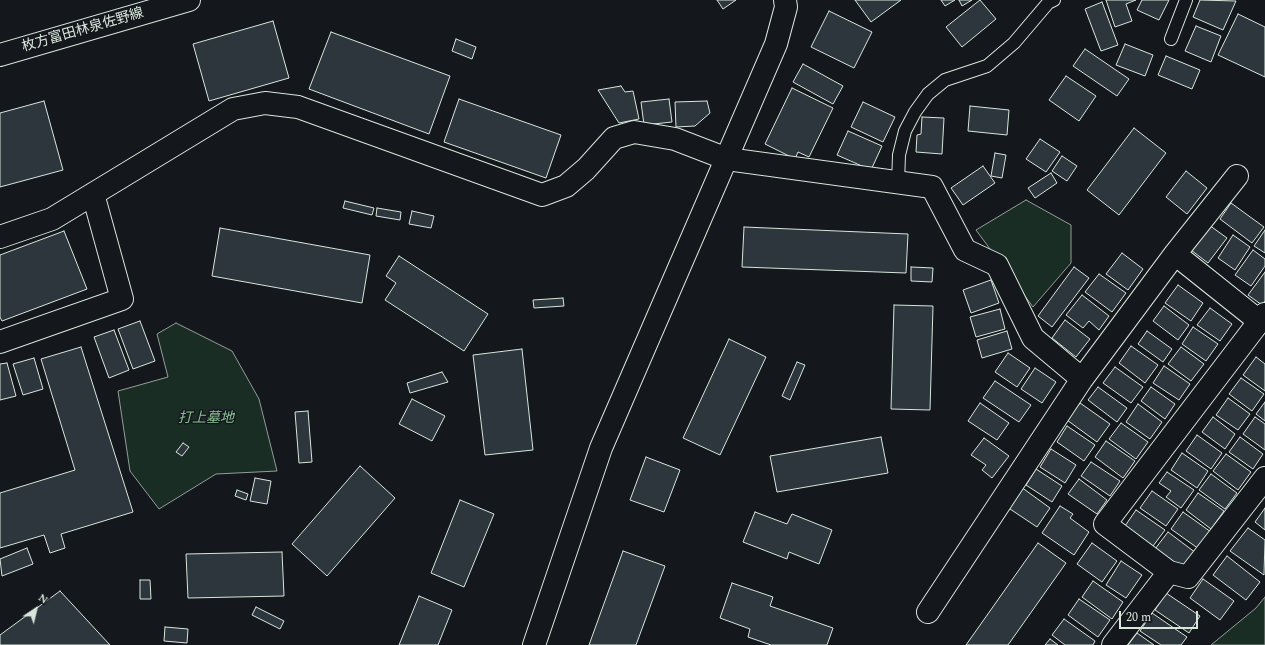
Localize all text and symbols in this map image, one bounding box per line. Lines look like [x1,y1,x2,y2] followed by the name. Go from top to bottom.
[20,6,146,56] street label: 枚方富田林泉佐野線
[178,411,234,427] park label: 打上墓地
[16,589,56,629] north arrow
[35,589,52,608] text: N
[1121,603,1200,629] scale bar
[1126,608,1151,627] text: 20 m

